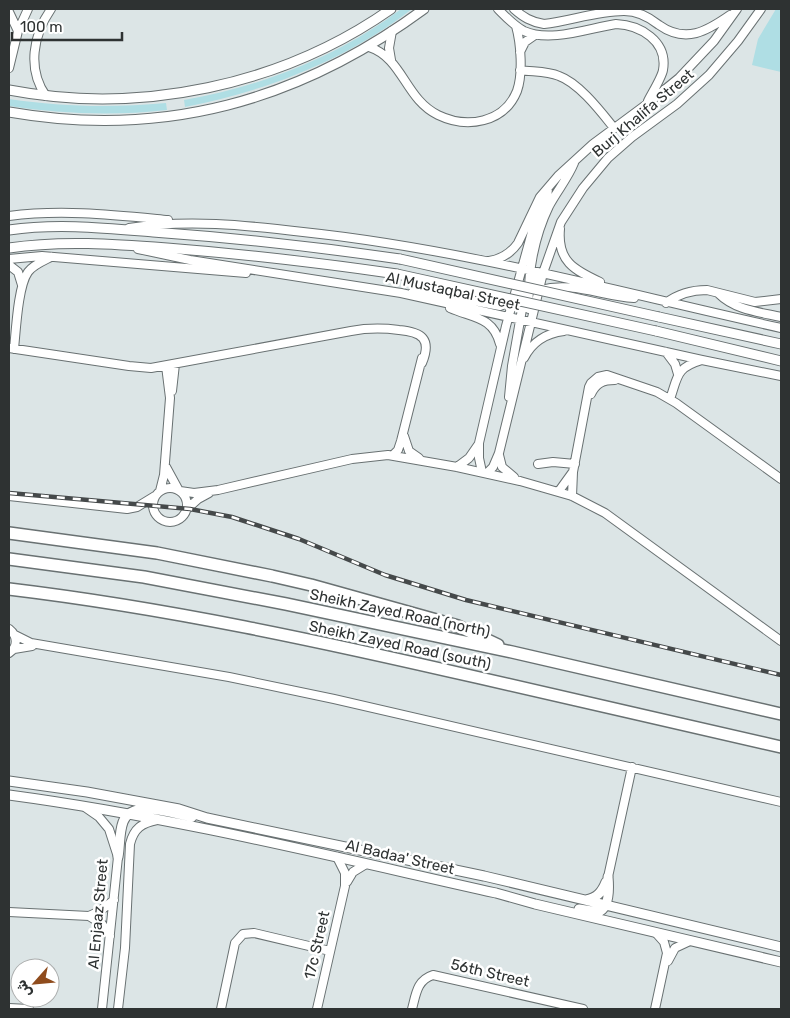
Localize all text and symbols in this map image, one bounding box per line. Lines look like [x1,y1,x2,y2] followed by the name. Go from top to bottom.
[12,10,122,42] scale bar
[20,18,62,36] text: 100 m
[589,65,698,161] street label: Burj Khalifa Street
[384,268,522,314] street label: Al Mustaqbal Street
[308,585,492,641] street label: Sheikh Zayed Road (north)
[307,617,493,673] street label: Sheikh Zayed Road (south)
[344,836,456,878] street label: Al Badaa' Street
[84,858,112,970] street label: Al Enjaaz Street
[300,909,334,981] street label: 17c Street
[449,955,531,991] street label: 56th Street
[10,958,60,1008] north arrow
[12,977,35,1000] text: ش

